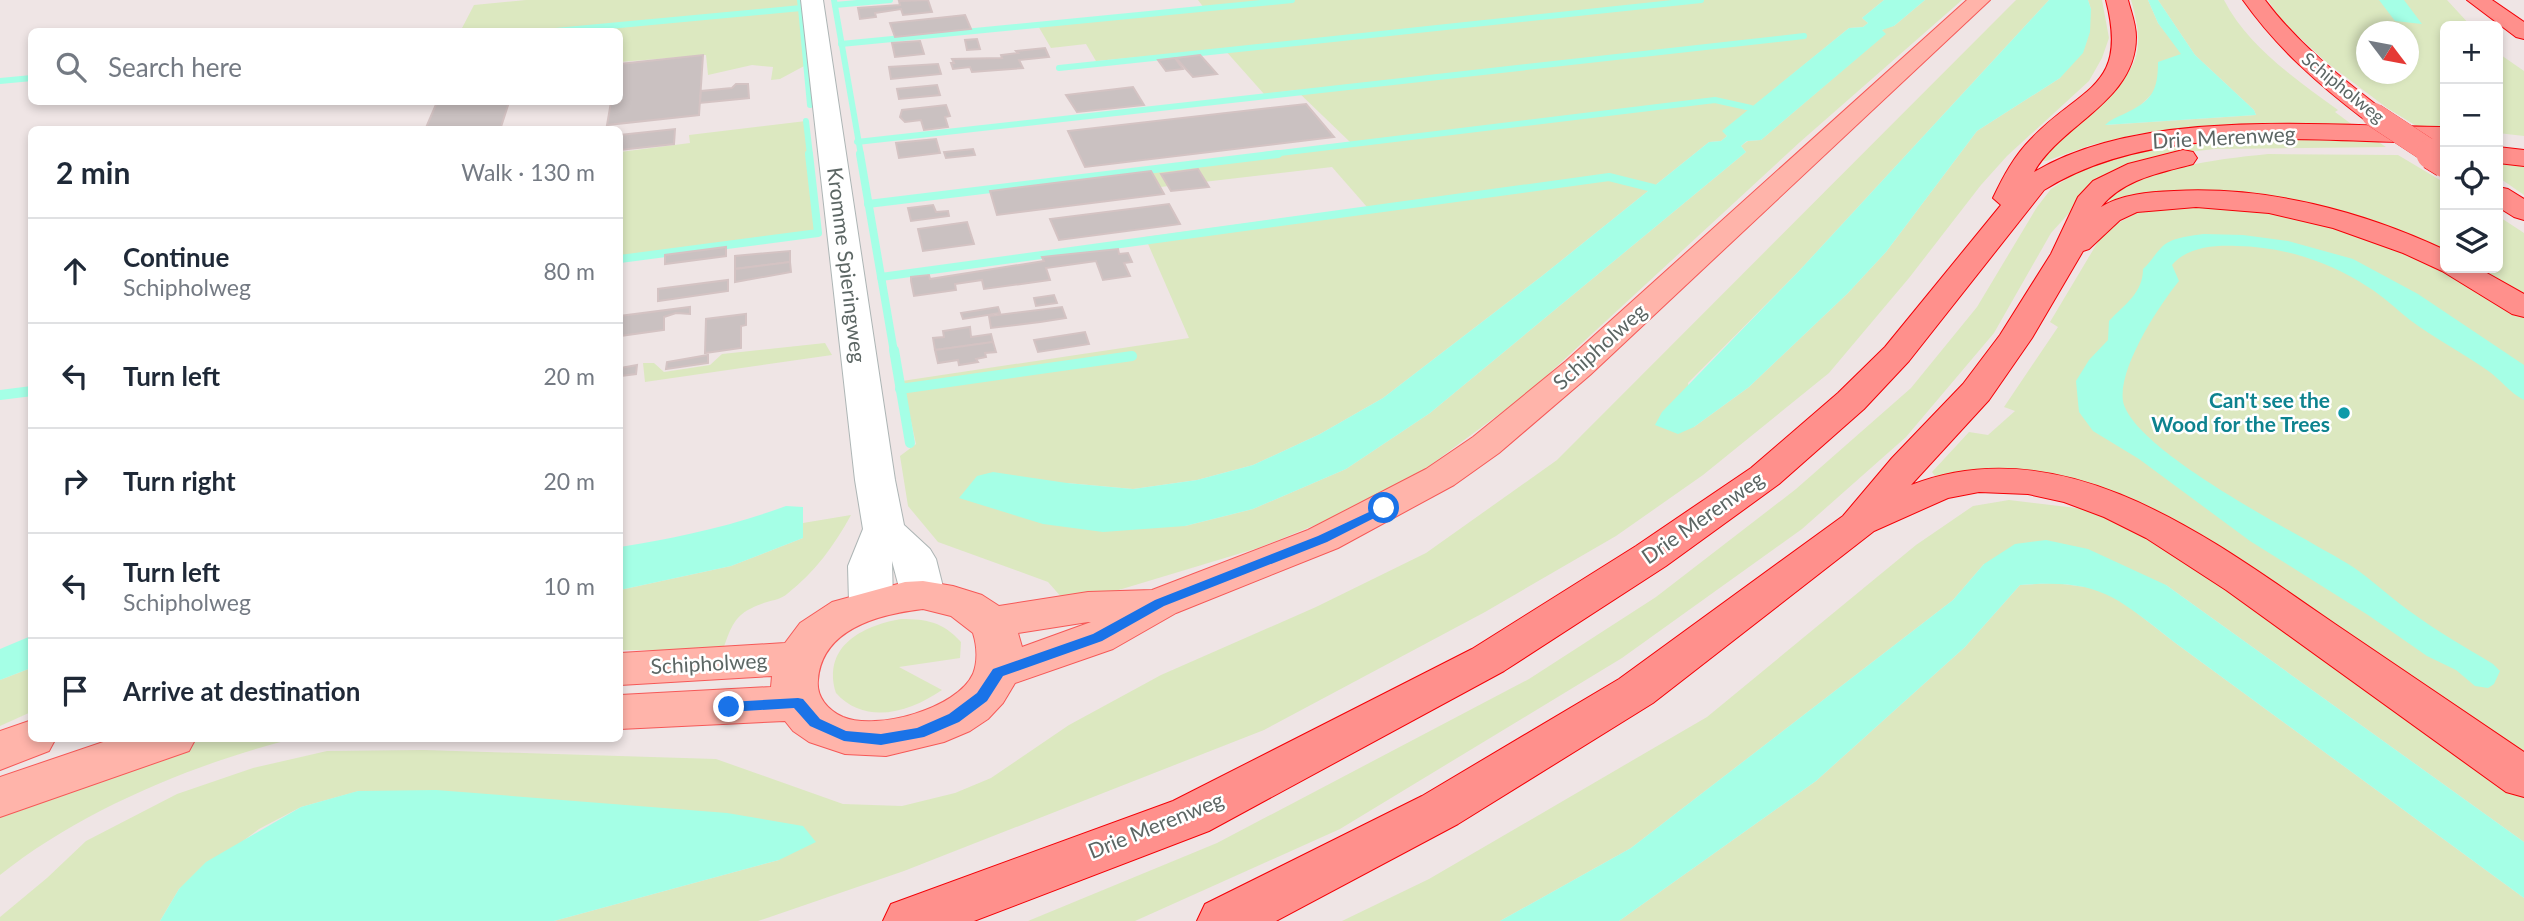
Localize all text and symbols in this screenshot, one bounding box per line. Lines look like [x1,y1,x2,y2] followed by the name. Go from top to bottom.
[2356,21,2419,84] north arrow
[2440,21,2503,273] map controls
[2440,21,2503,84] button: +
[28,28,623,105] search box
[2298,47,2389,127] street label: Schipholweg
[52,48,90,86] icon: search
[108,51,242,83] text: Search here
[2440,84,2503,147] button: −
[2152,120,2296,153] street label: Drie Merenweg
[2440,147,2503,210] button: locate
[56,154,130,190] text: 2 min
[461,158,595,186] text: Walk · 130 m
[823,166,872,364] street label: Kromme Spieringweg
[2440,210,2503,273] button: layers
[123,241,229,273] text: Continue
[56,252,94,290] icon: ahead
[544,257,595,285] text: 80 m
[123,273,251,301] text: Schipholweg
[1547,297,1651,394] street label: Schipholweg
[56,357,94,395] icon: left
[123,360,220,392] text: Turn left
[544,362,595,390] text: 20 m
[2151,387,2330,436] place label: Can't see the Wood for the Trees
[2336,405,2352,421] marker: Can't see the Wood for the Trees
[56,462,94,500] icon: right
[123,465,236,497] text: Turn right
[1636,465,1768,568] street label: Drie Merenweg
[544,467,595,495] text: 20 m
[1368,492,1399,523] route start
[123,556,220,588] text: Turn left
[56,567,94,605] icon: left
[544,572,595,600] text: 10 m
[123,588,251,616] text: Schipholweg
[650,647,768,678] street label: Schipholweg
[56,672,94,710] icon: arrive
[123,675,360,707] text: Arrive at destination
[713,691,744,722] route end
[1084,786,1227,863] street label: Drie Merenweg

